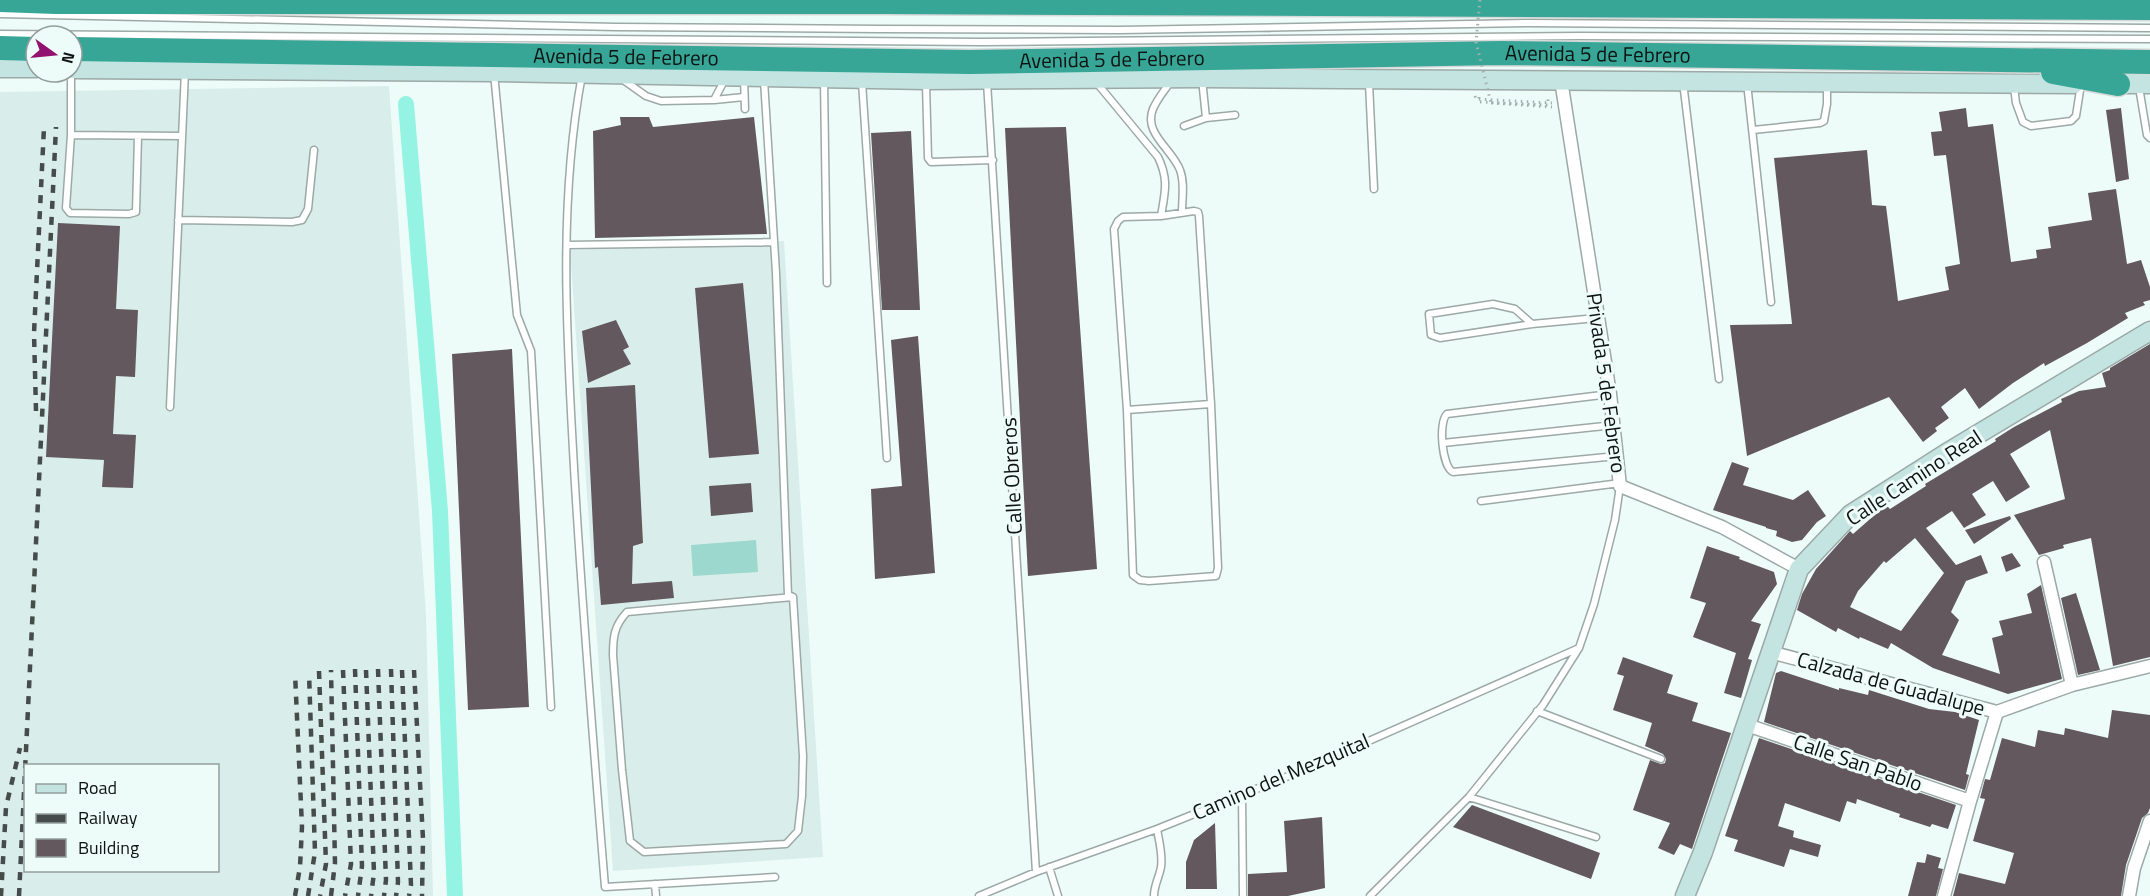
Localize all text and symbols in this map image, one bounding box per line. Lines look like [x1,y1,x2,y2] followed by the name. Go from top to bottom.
[24,24,84,84] north arrow
[1505,36,1691,71] street label: Avenida 5 de Febrero
[533,39,719,73] street label: Avenida 5 de Febrero
[1019,41,1205,76] street label: Avenida 5 de Febrero
[55,49,82,66] text: N
[1578,291,1635,475] street label: Privada 5 de Febrero
[992,417,1030,535] street label: Calle Obreros
[1839,421,1988,533] street label: Calle Camino Real
[1794,643,1989,724] street label: Calzada de Guadalupe
[1187,724,1374,828] street label: Camino del Mezquital
[1790,725,1927,799] street label: Calle San Pablo
[24,764,219,872] legend
[78,774,117,801] text: Road
[78,804,138,831] text: Railway
[78,834,139,861] text: Building

